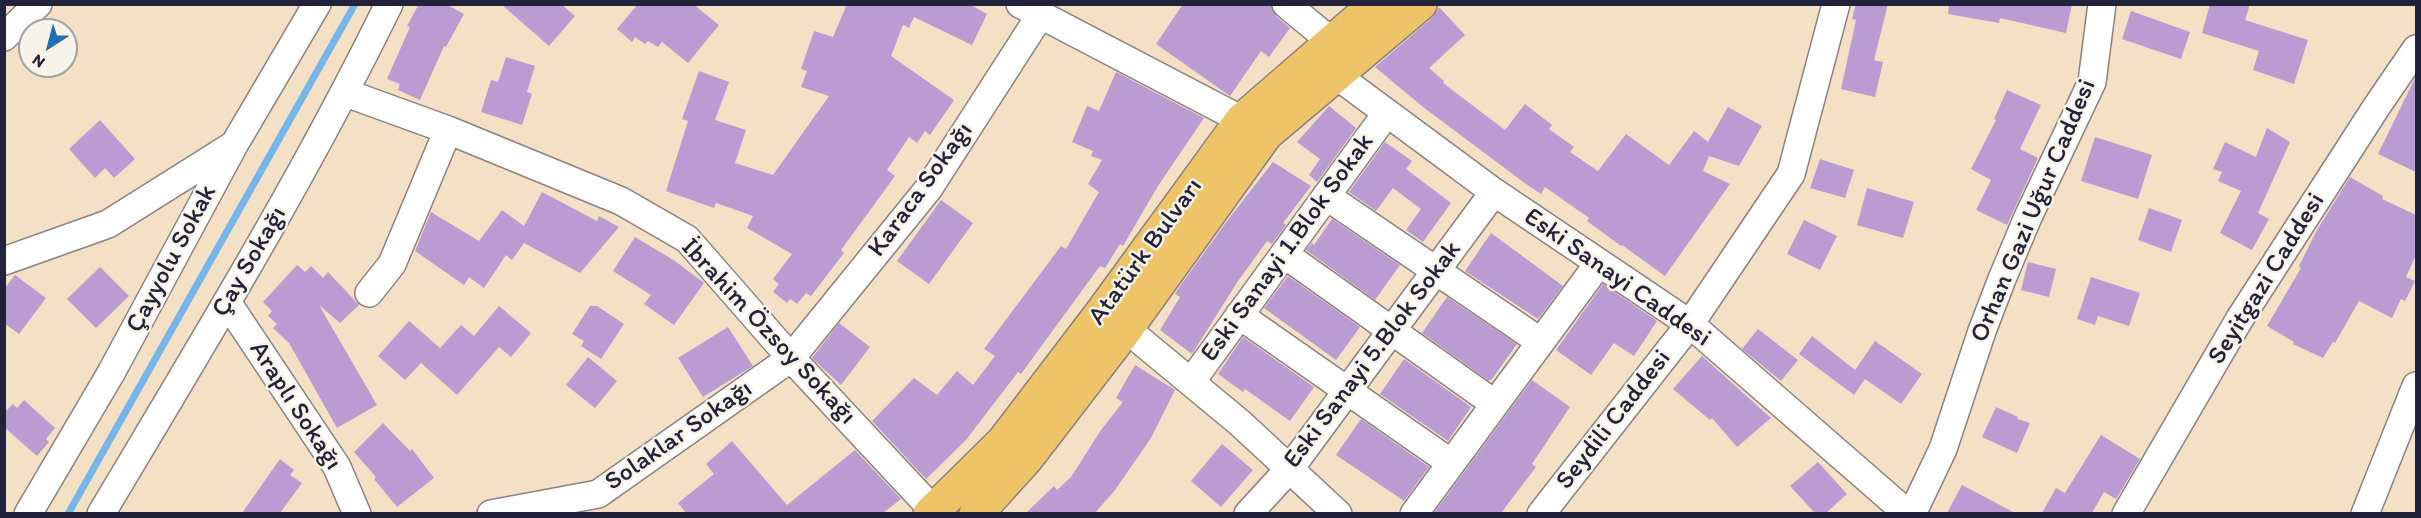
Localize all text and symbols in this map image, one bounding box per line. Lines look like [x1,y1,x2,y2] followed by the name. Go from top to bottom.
[18,18,78,78] north arrow
[28,50,48,72] text: N
[1964,75,2104,347] street label: Orhan Gazi Uğur Caddesi
[862,117,980,263] street label: Karaca Sokağı
[1195,128,1381,368] street label: Eski Sanayi 1.Blok Sokak
[1082,172,1210,332] street label: Atatürk Bulvarı
[120,180,224,338] street label: Çayyolu Sokak
[2202,188,2332,370] street label: Seyitgazi Caddesi
[206,201,294,323] street label: Çay Sokağı
[1517,202,1717,354] street label: Eski Sanayi Caddesi
[674,233,862,431] street label: İbrahim Özsoy Sokağı
[1277,235,1469,475] street label: Eski Sanayi 5.Blok Sokak
[242,336,348,476] street label: Araplı Sokağı
[1550,344,1678,496] street label: Seydili Caddesi
[599,374,759,498] street label: Solaklar Sokağı

